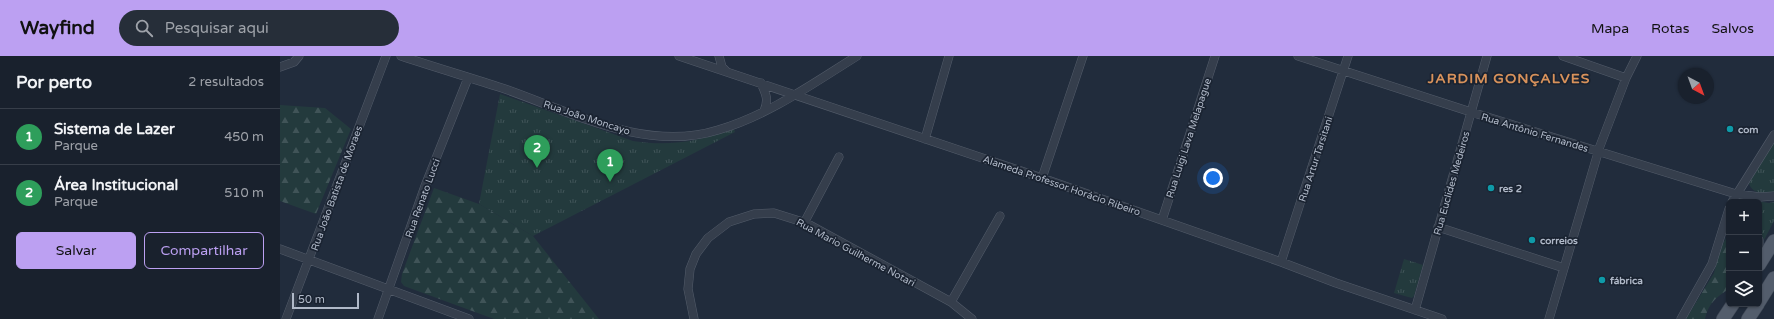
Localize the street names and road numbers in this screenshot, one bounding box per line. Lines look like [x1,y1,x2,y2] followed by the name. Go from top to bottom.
[1164,77,1214,200] street label: Rua Luigi Lava Melapague
[542,98,632,138] street label: Rua João Moncayo
[1480,111,1590,155] street label: Rua Antônio Fernandes
[1296,115,1335,204] street label: Rua Artur Tarsitani
[309,124,365,252] street label: Rua João Batista de Moraes
[1431,130,1473,237] street label: Rua Euclides Medeiros
[981,153,1142,219] street label: Alameda Professor Horácio Ribeiro
[403,157,443,239] street label: Rua Renato Lucci
[794,216,917,289] street label: Rua Mario Guilherme Notari

